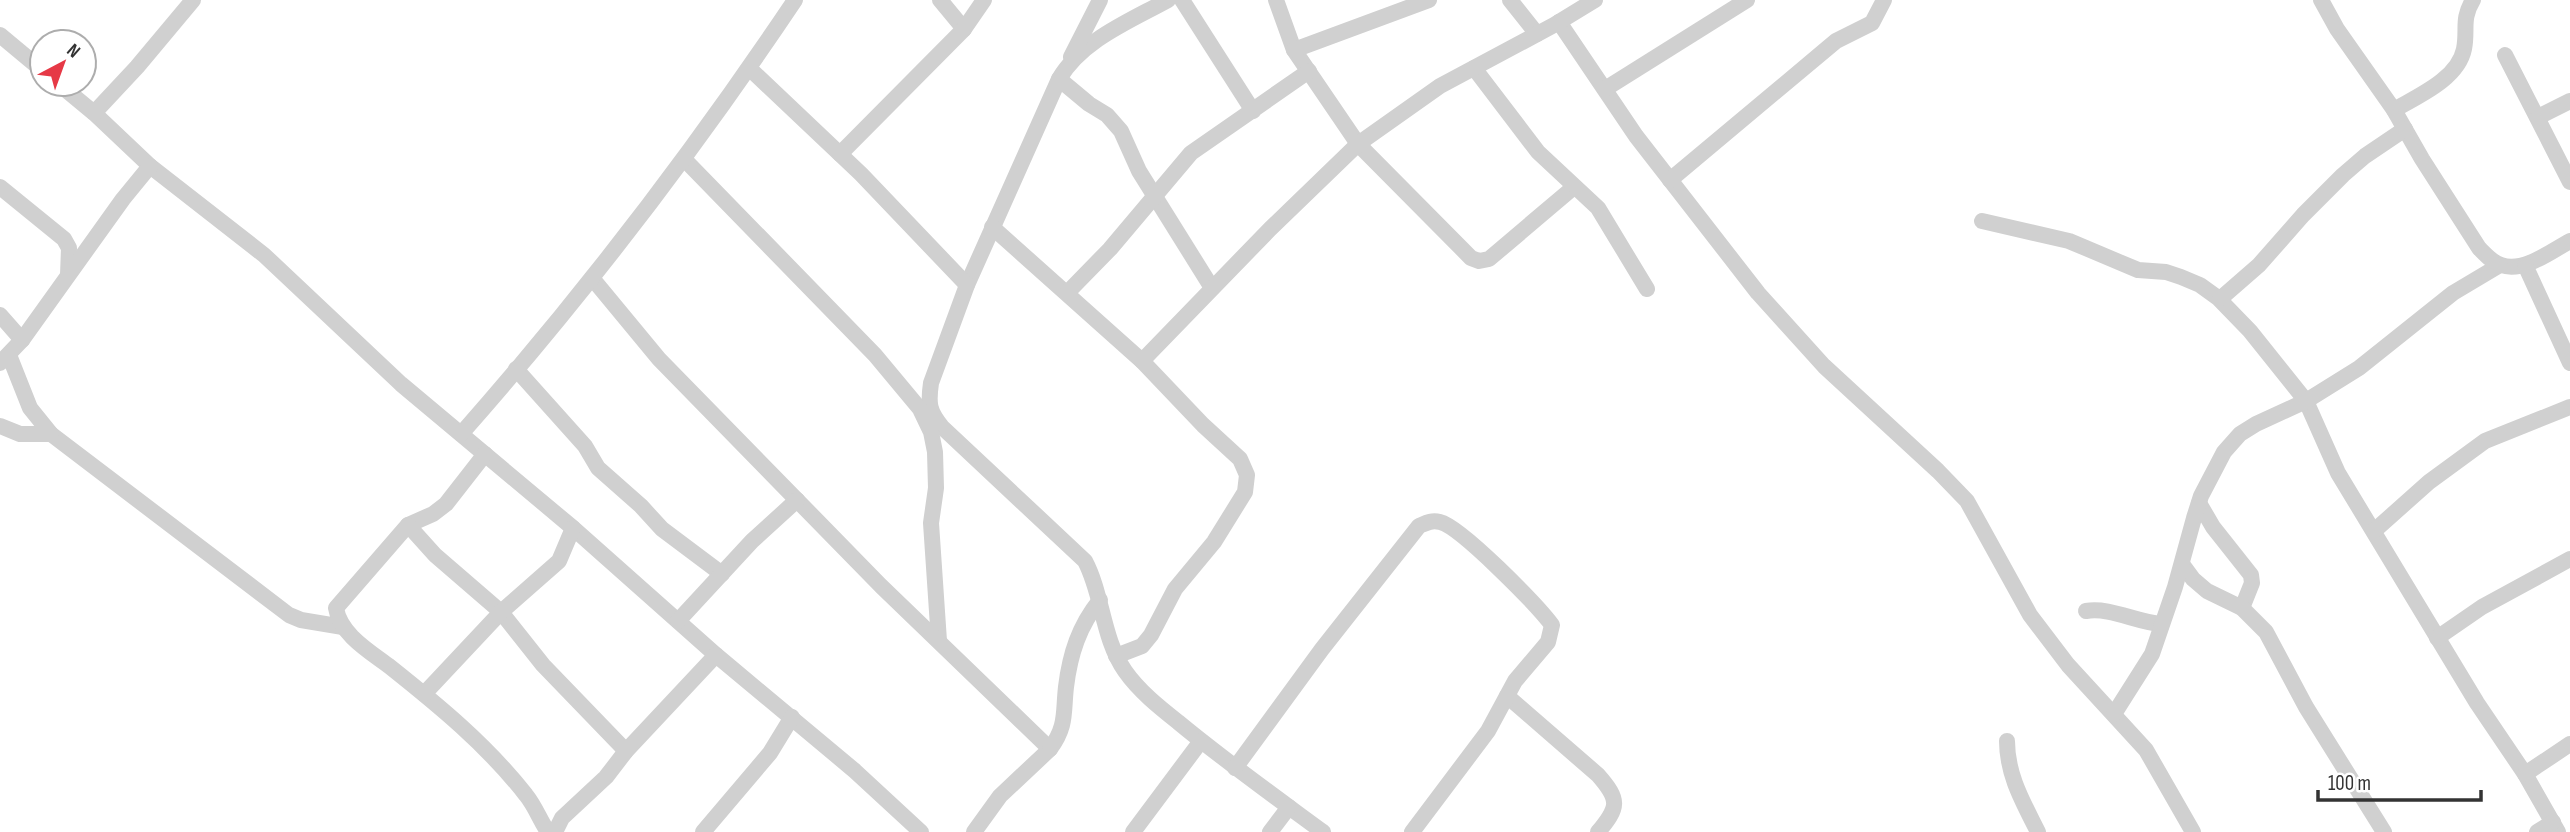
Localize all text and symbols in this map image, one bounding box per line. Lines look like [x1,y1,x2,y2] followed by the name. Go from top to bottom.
[28,28,98,98] north arrow
[62,39,85,63] text: N
[2318,758,2481,802] scale bar
[2328,771,2371,796] text: 100 m

